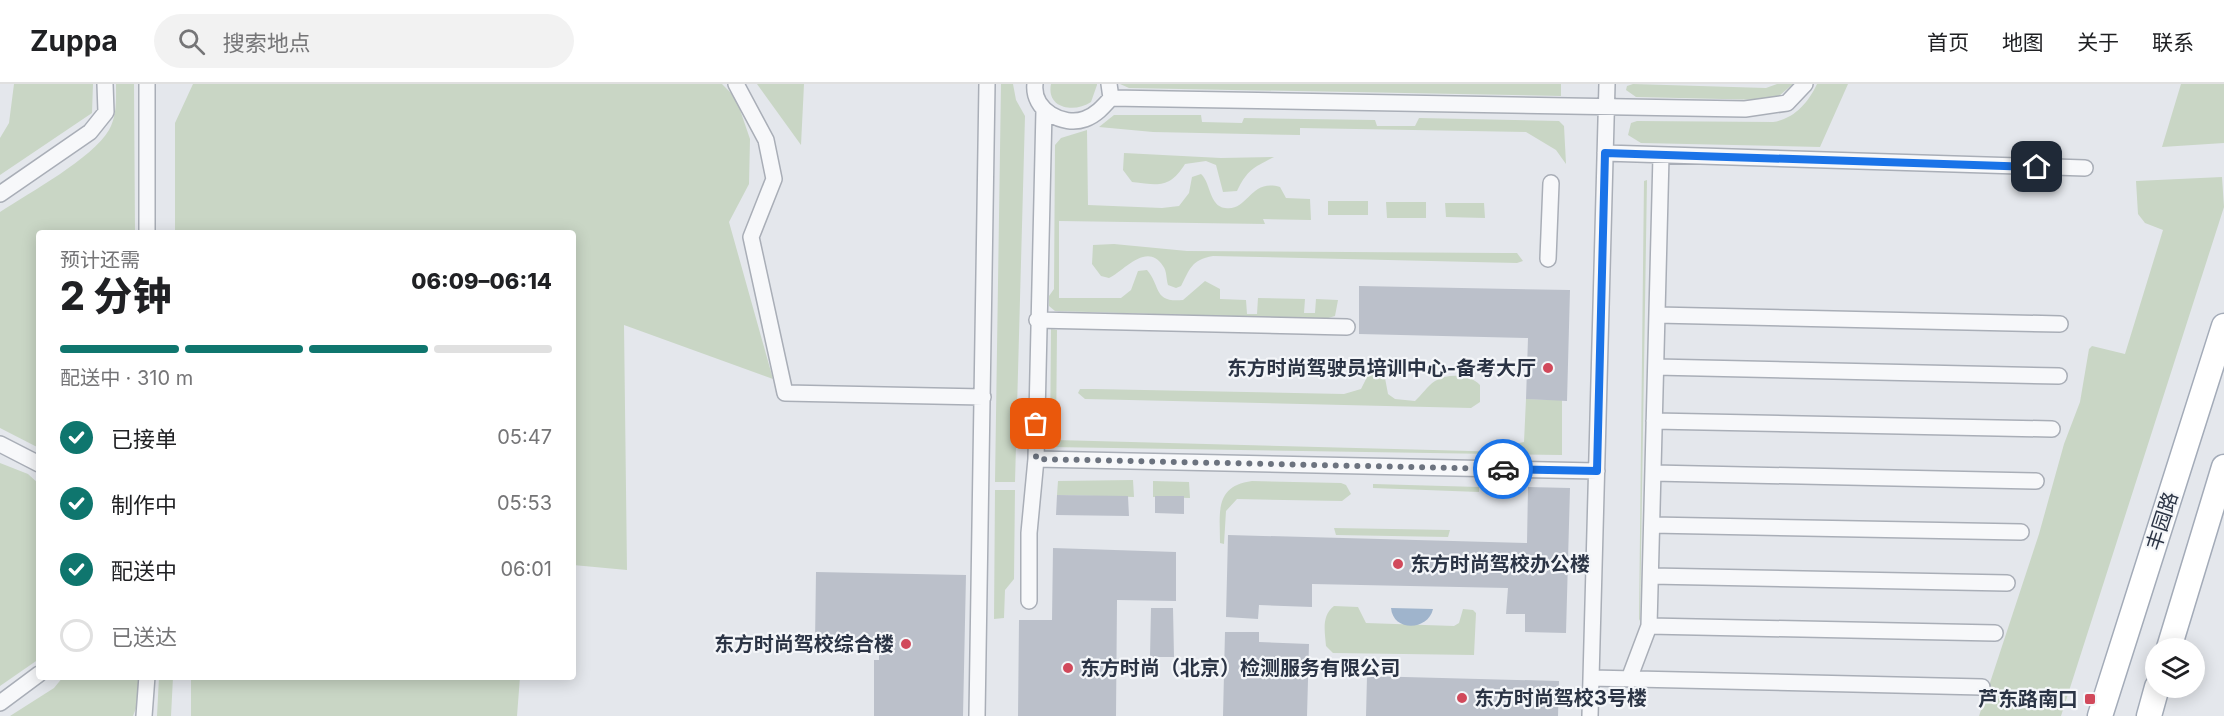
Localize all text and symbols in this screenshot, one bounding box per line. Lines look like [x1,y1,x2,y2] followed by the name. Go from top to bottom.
[154,14,574,68] search box
[30,24,118,58] text: Zuppa
[175,25,208,58] icon: search
[223,30,311,56] text: 搜索地点
[1927,30,1969,55] text: 首页
[2002,30,2044,55] text: 地图
[2077,30,2119,55] text: 关于
[2152,30,2194,55] text: 联系
[2011,141,2062,192] pin
[2020,150,2053,183] icon: home
[60,248,140,272] text: 预计还需
[411,268,552,294] text: 06:09–06:14
[60,272,171,319] text: 2 分钟
[1227,356,1536,380] place label: 东方时尚驾驶员培训中心-备考大厅
[1541,361,1555,375] marker: 东方时尚驾驶员培训中心-备考大厅
[60,366,193,390] text: 配送中 · 310 m
[1010,398,1061,449] pin
[1019,407,1052,440] icon: bag
[60,421,93,454] icon: check
[497,425,552,449] text: 05:47
[111,426,177,452] text: 已接单
[1473,439,1533,499] courier
[1487,453,1520,486] icon: car
[60,487,93,520] icon: check
[2141,489,2183,553] street label: 丰园路
[497,491,552,515] text: 05:53
[111,492,177,518] text: 制作中
[1410,552,1590,576] place label: 东方时尚驾校办公楼
[60,553,93,586] icon: check
[500,557,552,581] text: 06:01
[1391,557,1405,571] marker: 东方时尚驾校办公楼
[111,558,177,584] text: 配送中
[111,624,177,650] text: 已送达
[714,632,894,656] place label: 东方时尚驾校综合楼
[899,637,913,651] marker: 东方时尚驾校综合楼
[2145,638,2205,698] map controls
[2145,638,2205,698] button: layers
[1080,656,1400,680] place label: 东方时尚（北京）检测服务有限公司
[1061,661,1075,675] marker: 东方时尚（北京）检测服务有限公司
[1474,686,1647,710] place label: 东方时尚驾校3号楼
[1978,687,2078,711] place label: 芦东路南口
[1455,691,1469,705] marker: 东方时尚驾校3号楼
[2083,692,2097,706] marker: 芦东路南口

